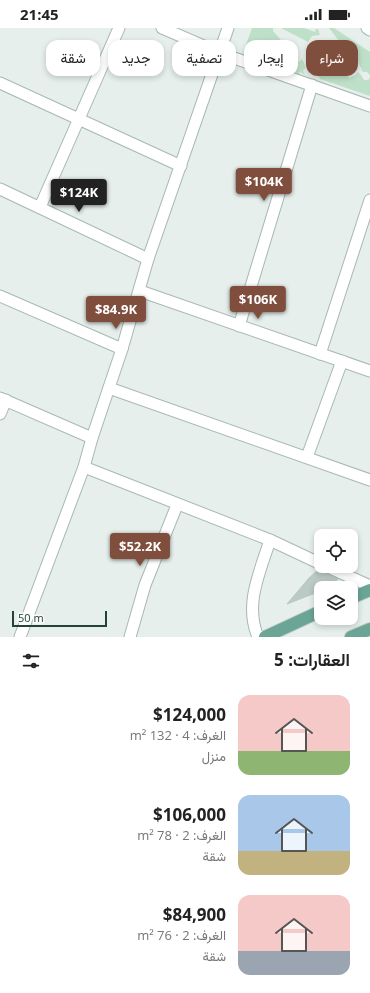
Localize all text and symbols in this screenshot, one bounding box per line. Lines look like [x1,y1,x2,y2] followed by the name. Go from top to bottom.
[20,4,59,24] text: 21:45
[46,40,100,76] chip: شقة
[108,40,164,76] chip: جديد
[172,40,236,76] chip: تصفية
[244,40,298,76] chip: إيجار
[306,40,358,76] chip: شراء
[236,168,292,202] pin: $104K
[245,172,283,190] text: $104K
[51,179,107,213] pin: $124K
[60,183,98,201] text: $124K
[230,286,286,320] pin: $106K
[239,290,277,308] text: $106K
[83,296,149,330] pin: $84.9K
[95,300,137,318] text: $84.9K
[314,529,358,625] map controls
[314,529,358,573] button: locate
[107,533,173,567] pin: $52.2K
[119,537,161,555] text: $52.2K
[314,581,358,625] button: layers
[12,609,107,628] scale bar
[18,610,44,625] text: 50 m
[274,648,350,671] text: العقارات: 5
[20,650,42,672] icon: filters
[153,703,226,726] text: $124,000
[270,711,318,759] icon: home
[130,726,226,744] text: الغرف: 4 · 132 m²
[202,747,226,765] text: منزل
[153,803,226,826] text: $106,000
[270,811,318,859] icon: home
[137,826,226,844] text: الغرف: 2 · 78 m²
[203,847,226,865] text: شقة
[163,903,226,926] text: $84,900
[270,911,318,959] icon: home
[137,926,226,944] text: الغرف: 2 · 76 m²
[203,947,226,965] text: شقة

